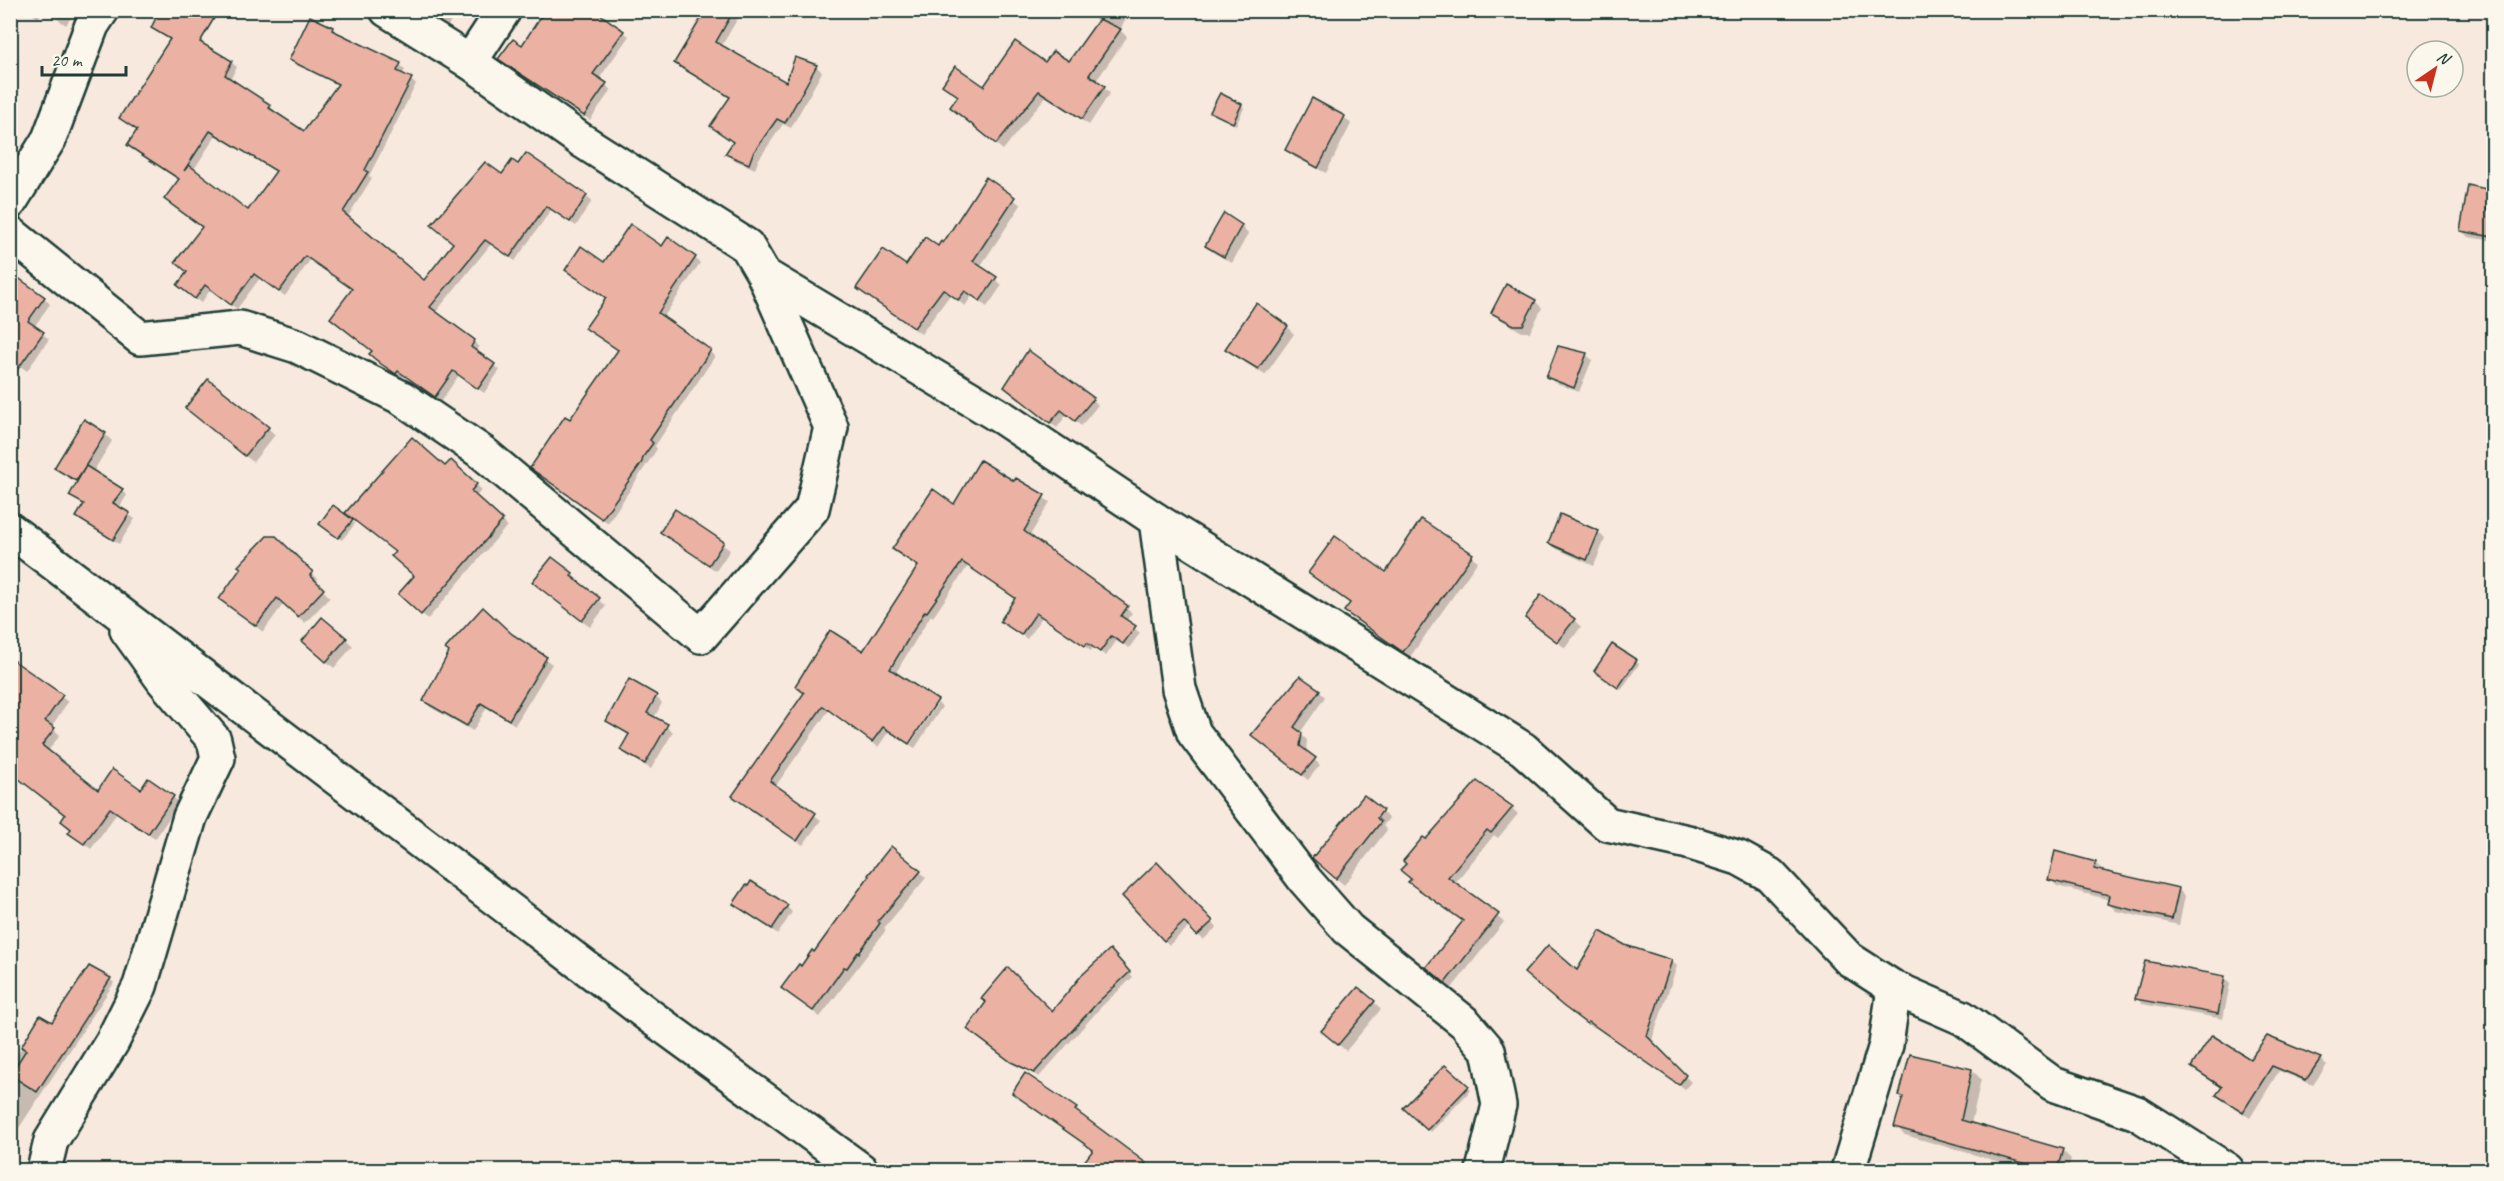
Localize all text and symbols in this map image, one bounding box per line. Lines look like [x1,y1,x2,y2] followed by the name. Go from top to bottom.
[42,39,126,77] scale bar
[2405,39,2465,99] north arrow
[2433,46,2455,70] text: N
[51,49,84,71] text: 20 m

